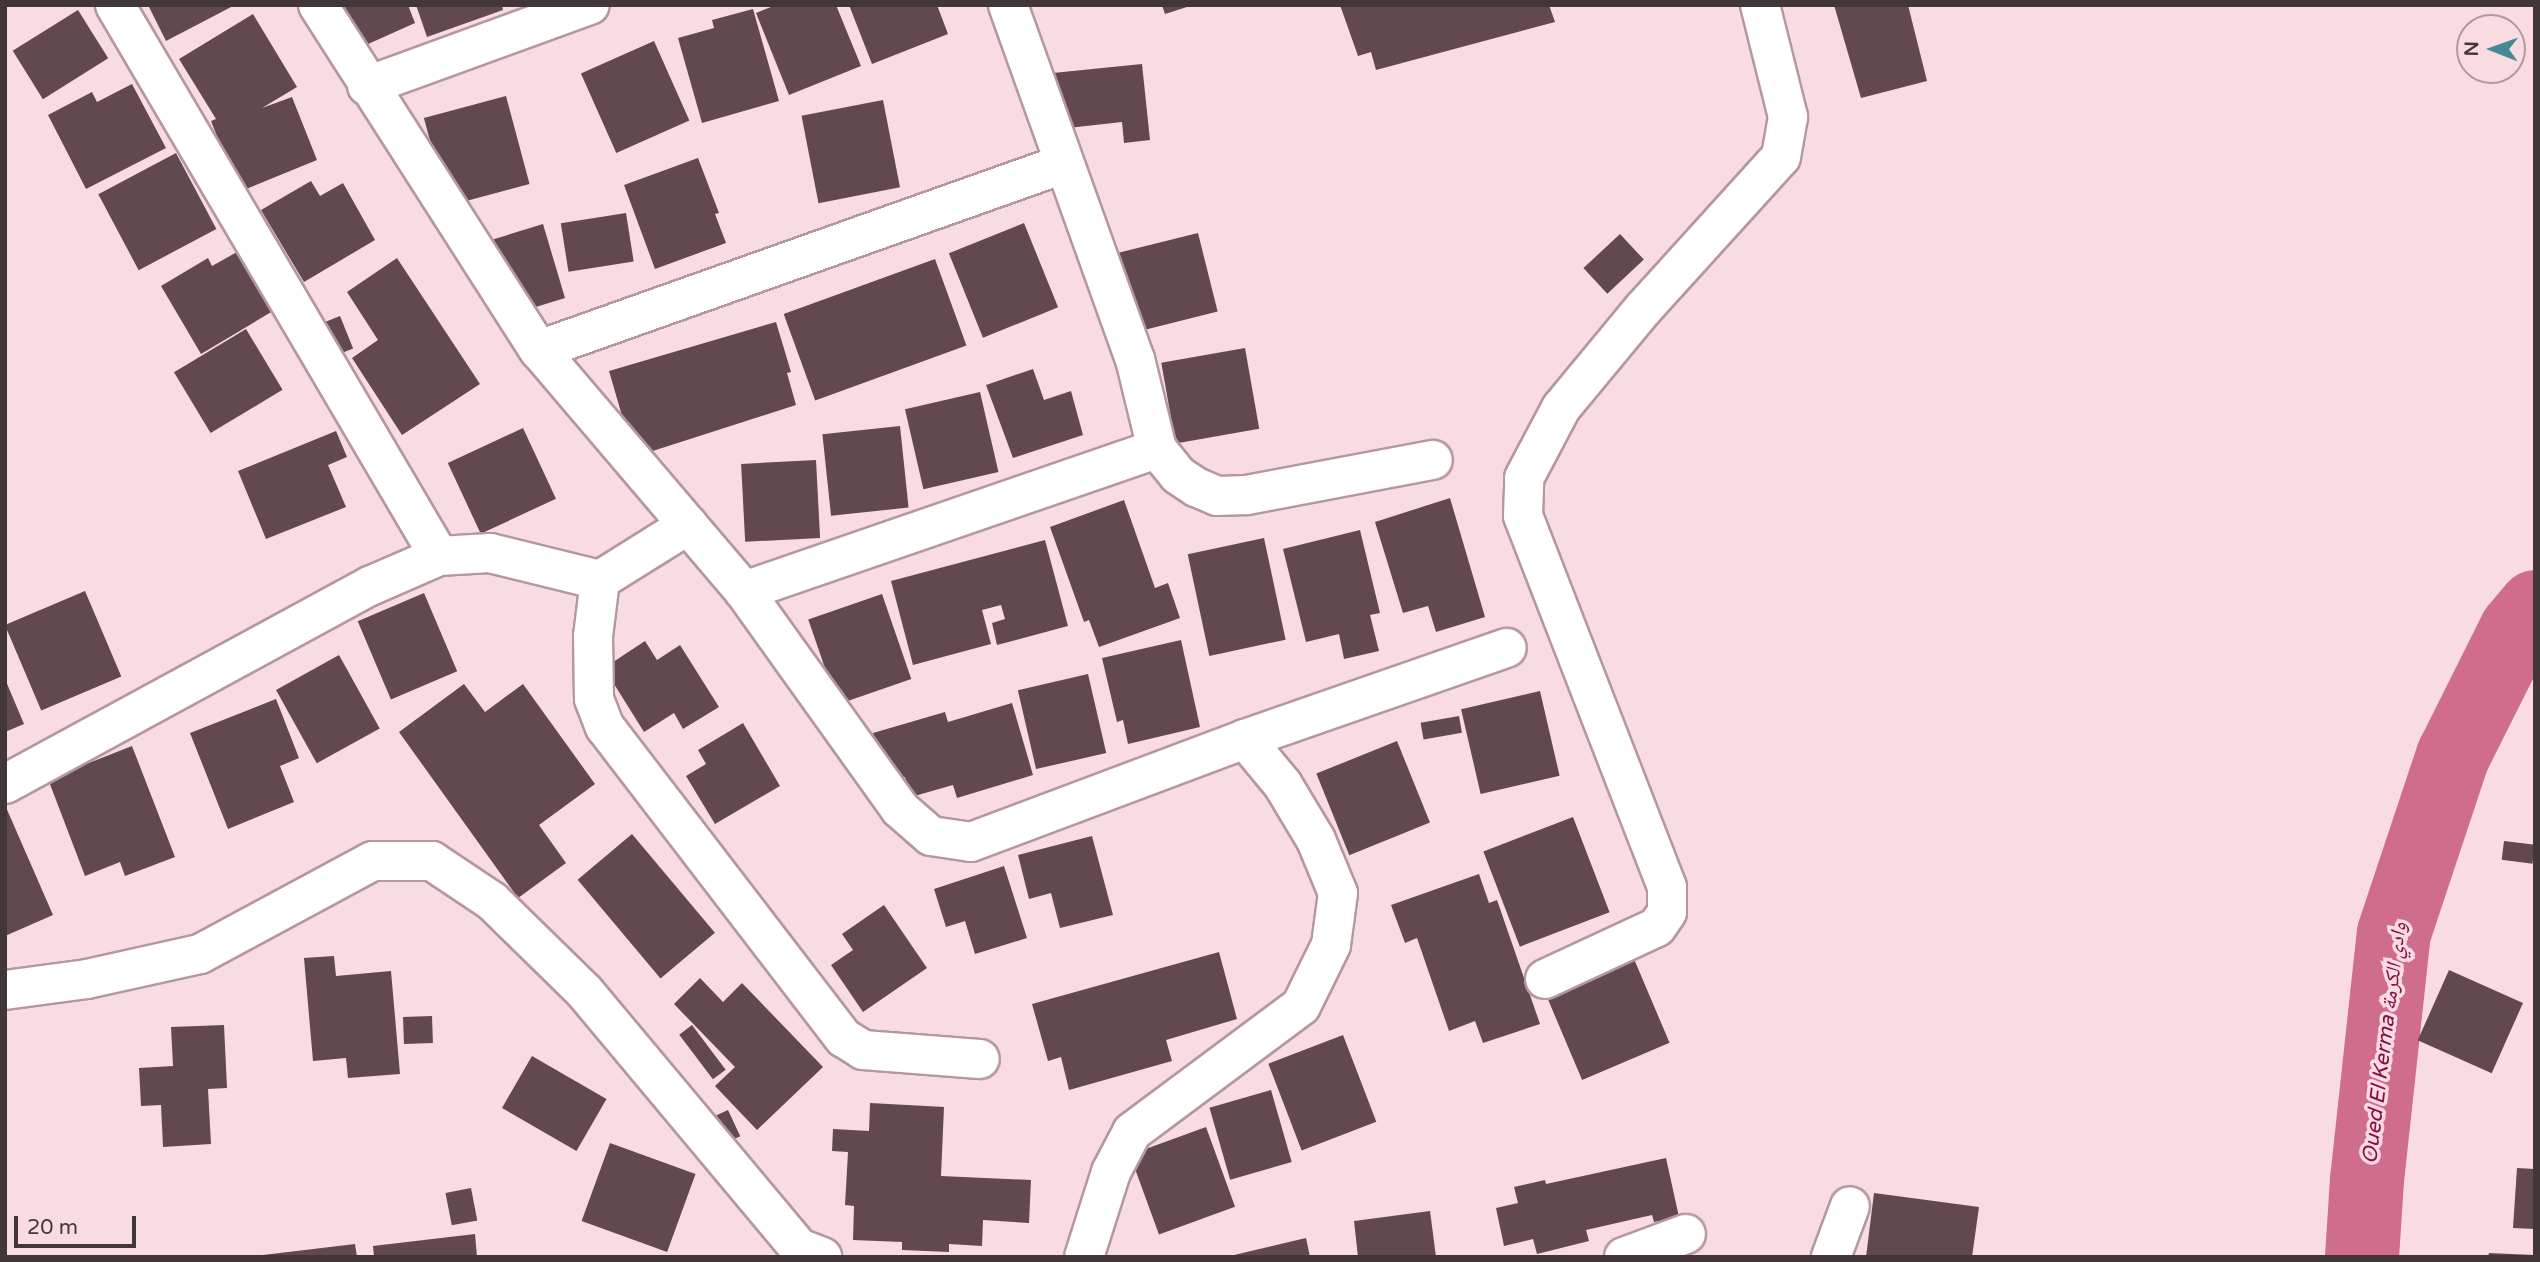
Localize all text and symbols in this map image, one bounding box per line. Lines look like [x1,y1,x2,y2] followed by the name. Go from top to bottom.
[2456,14,2526,84] north arrow
[2461,41,2483,56] text: N
[2358,921,2412,1165] water label: Oued El Kerma وادي الكرمة
[18,1202,140,1246] scale bar
[27,1215,78,1240] text: 20 m

